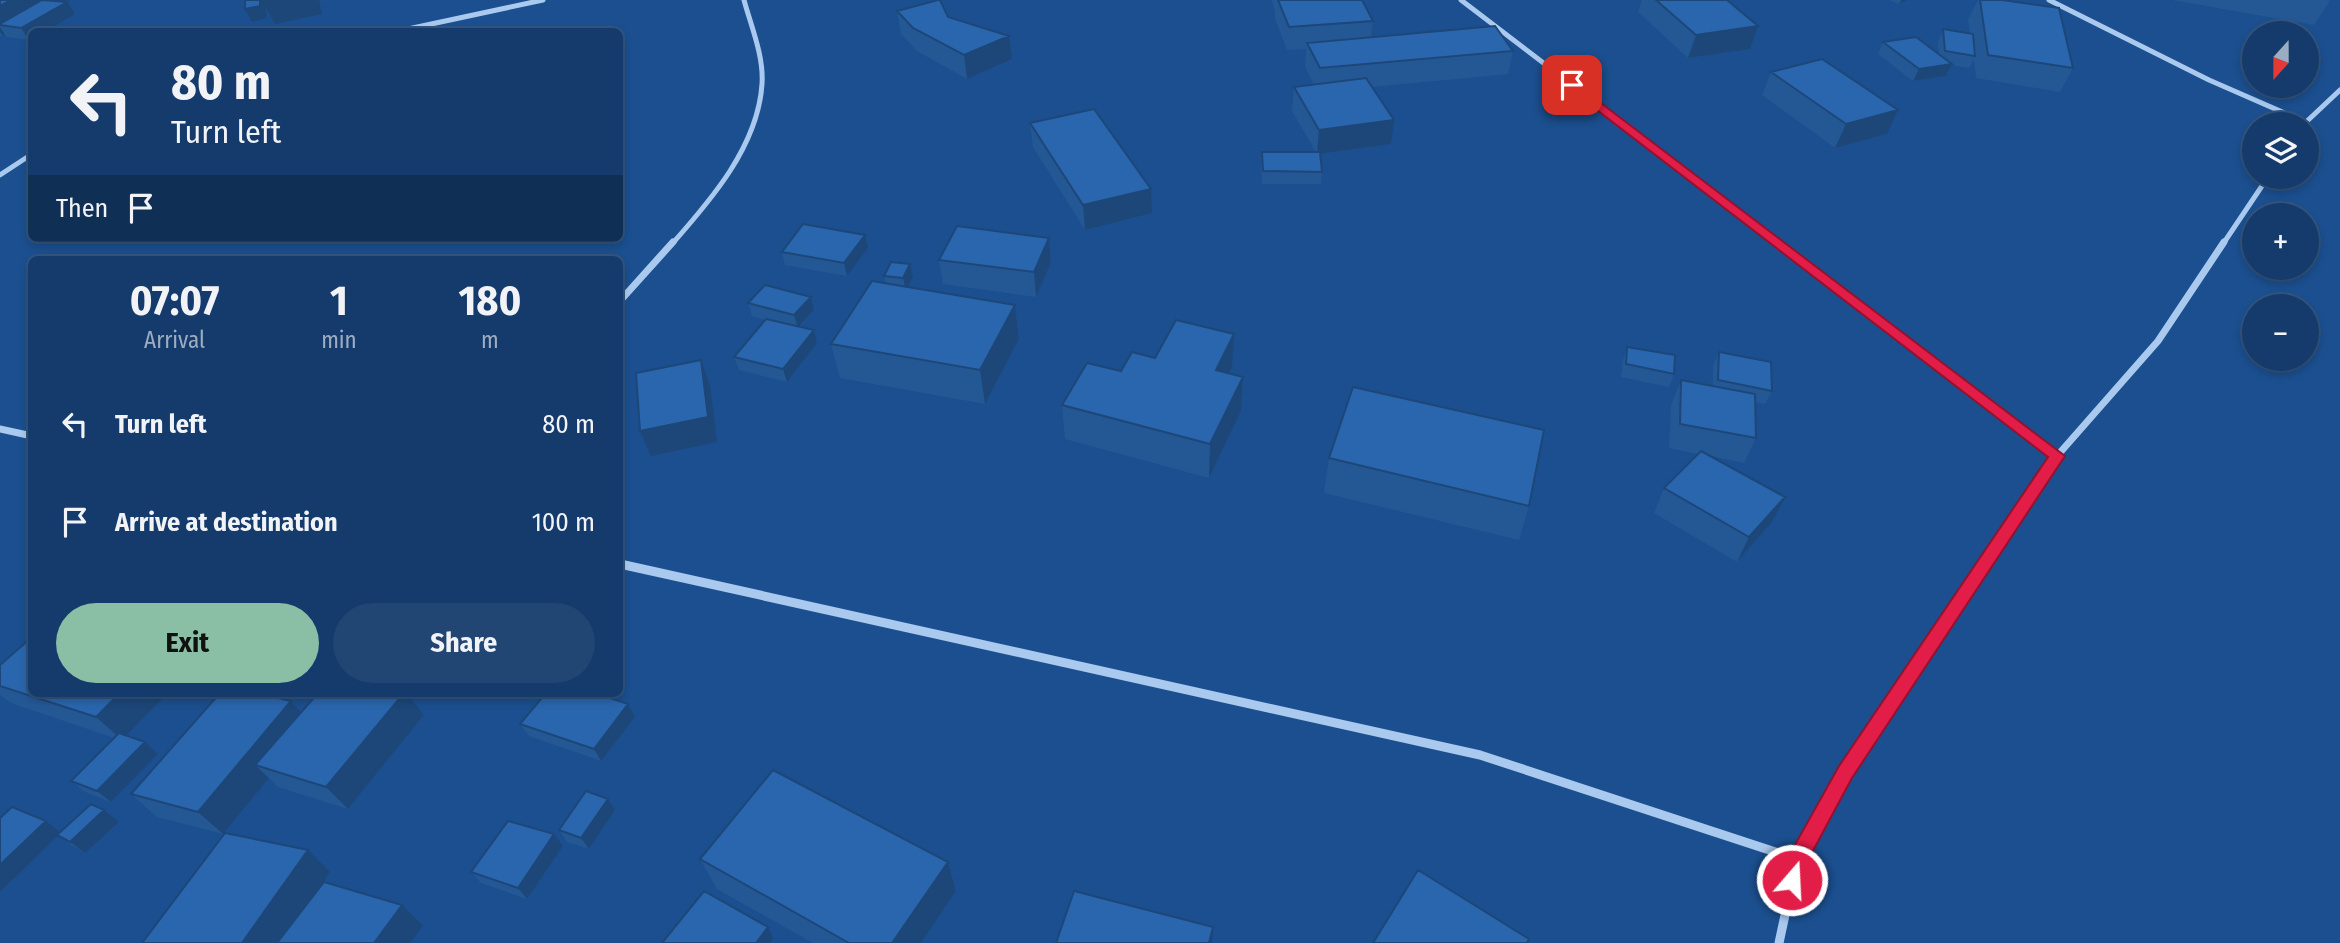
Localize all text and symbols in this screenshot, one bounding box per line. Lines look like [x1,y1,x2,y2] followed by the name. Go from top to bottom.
[2242,21,2319,98] north arrow
[2242,21,2319,371] map controls
[171,53,271,112] text: 80 m
[1542,55,1602,115] pin
[56,56,147,147] icon: left
[1553,66,1591,104] icon: arrive
[2242,112,2319,189] button: layers
[171,113,281,151] text: Turn left
[122,189,160,227] icon: arrive
[56,193,108,224] text: Then
[2242,203,2319,280] button: +
[130,276,219,326] text: 07:07
[330,276,348,326] text: 1
[458,276,521,326] text: 180
[2242,294,2319,371] button: −
[144,326,205,354] text: Arrival
[321,326,357,354] text: min
[481,326,499,354] text: m
[56,405,94,443] icon: left
[115,409,207,440] text: Turn left
[542,409,595,440] text: 80 m
[56,503,94,541] icon: arrive
[115,507,338,538] text: Arrive at destination
[532,507,595,538] text: 100 m
[56,603,319,683] button: Exit
[333,603,595,683] button: Share
[1755,843,1829,917] position arrow

